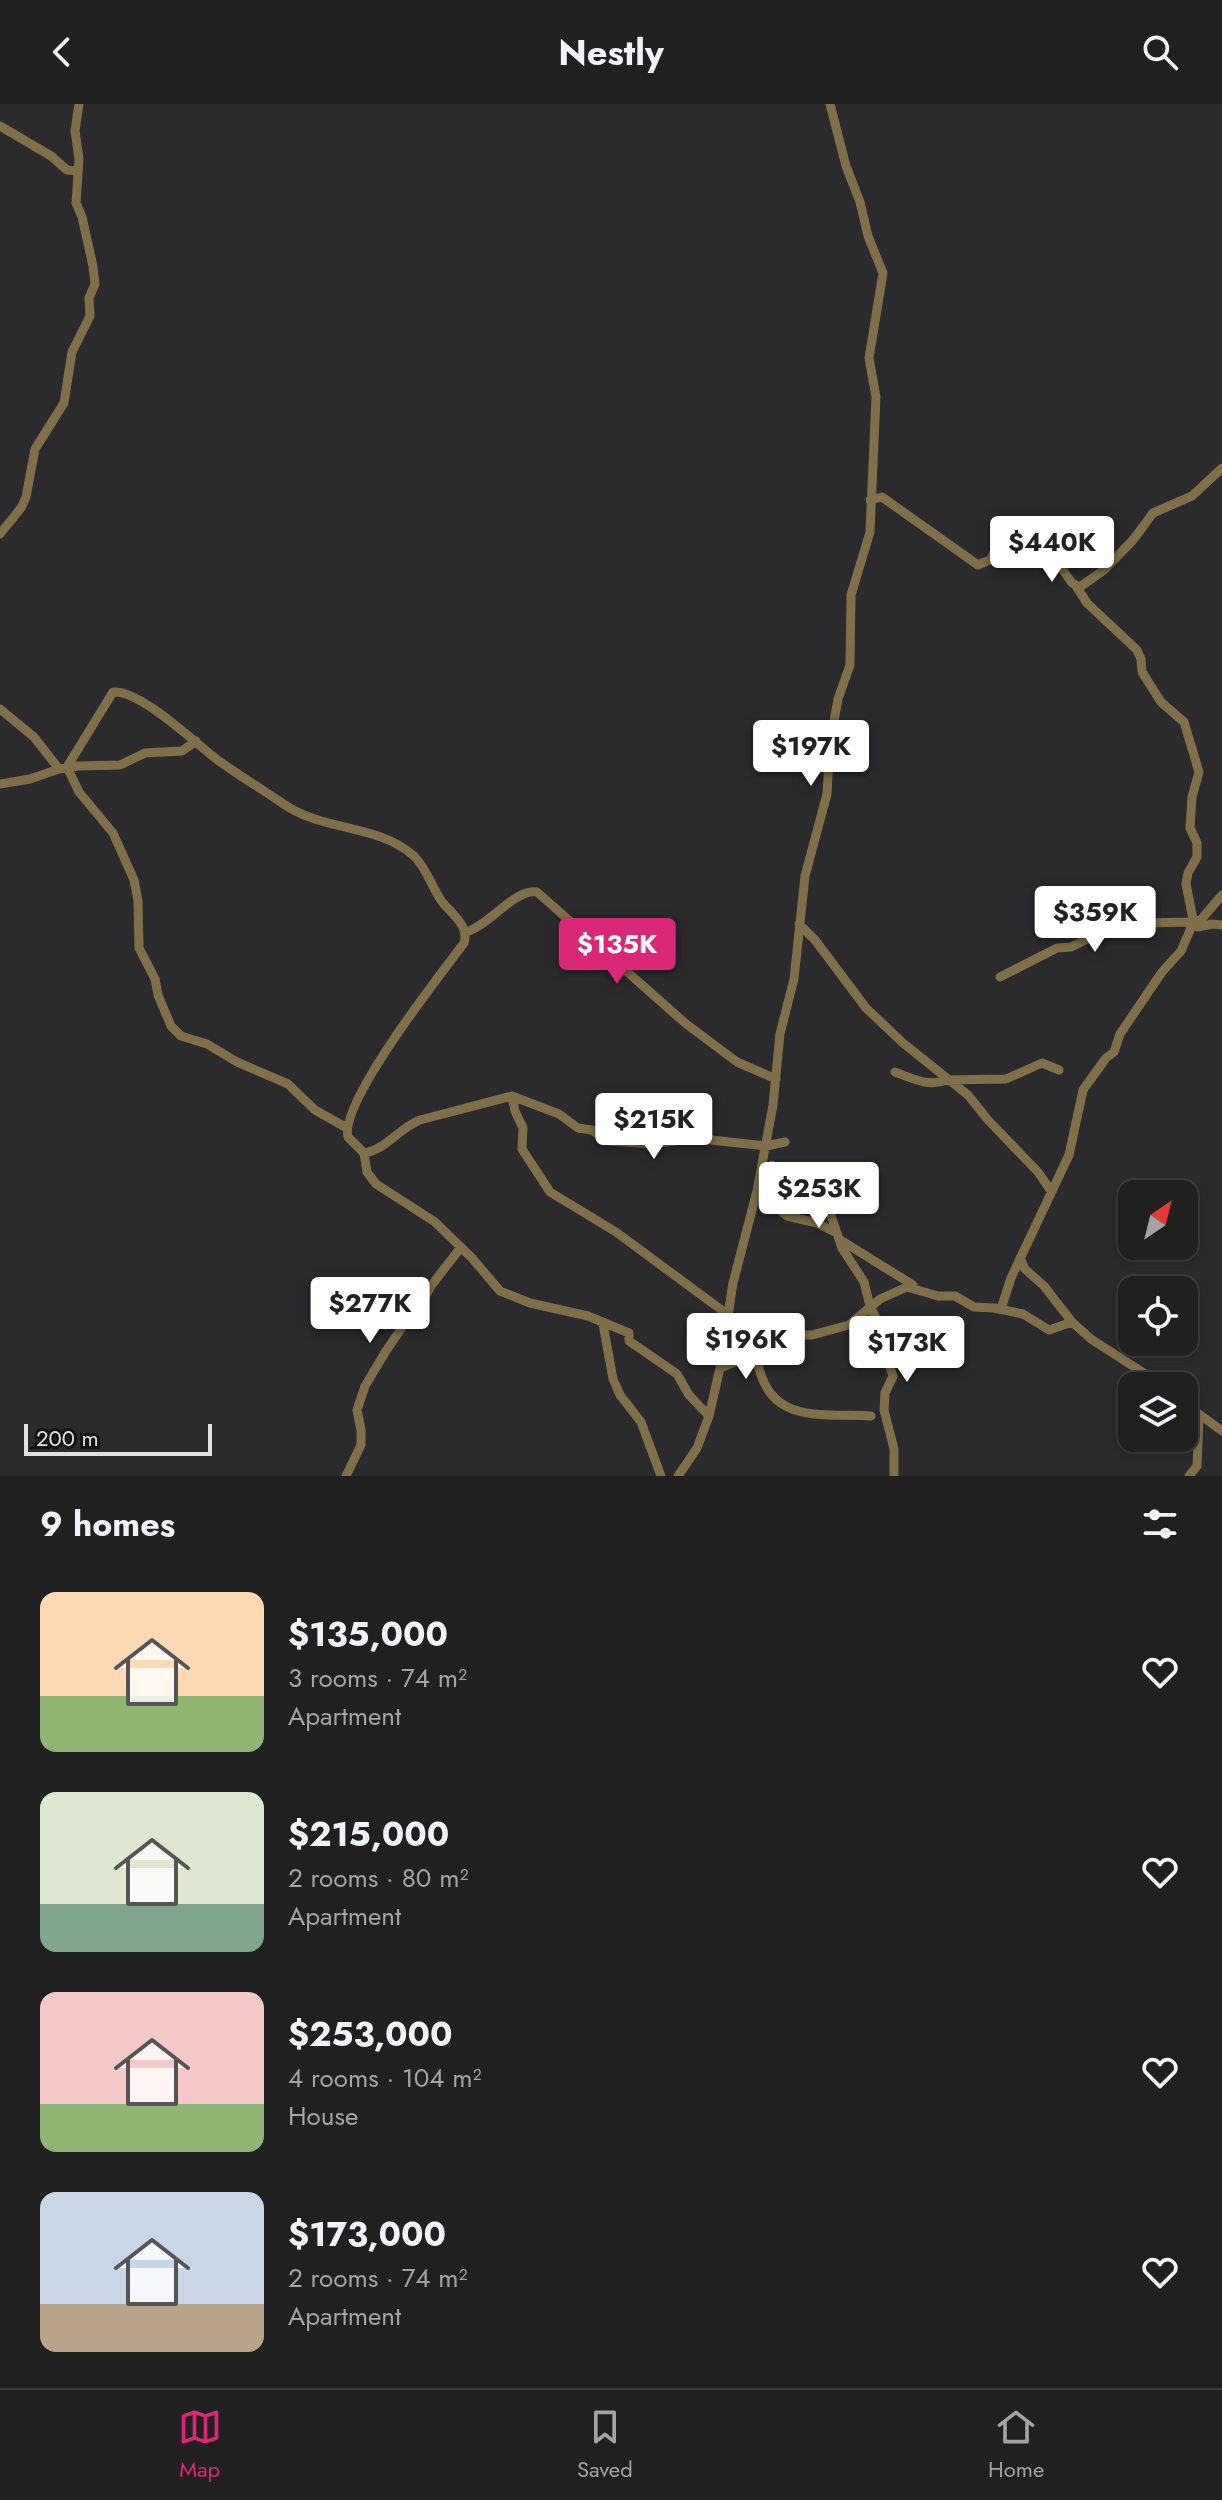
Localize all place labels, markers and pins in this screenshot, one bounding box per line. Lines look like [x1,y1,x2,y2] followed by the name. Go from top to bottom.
[996,516,1108,584] pin: $440K
[755,720,867,788] pin: $197K
[1039,886,1151,954] pin: $359K
[561,918,673,986] pin: $135K
[598,1093,710,1161] pin: $215K
[763,1162,875,1230] pin: $253K
[314,1277,426,1345] pin: $277K
[690,1313,802,1381] pin: $196K
[851,1316,963,1384] pin: $173K

